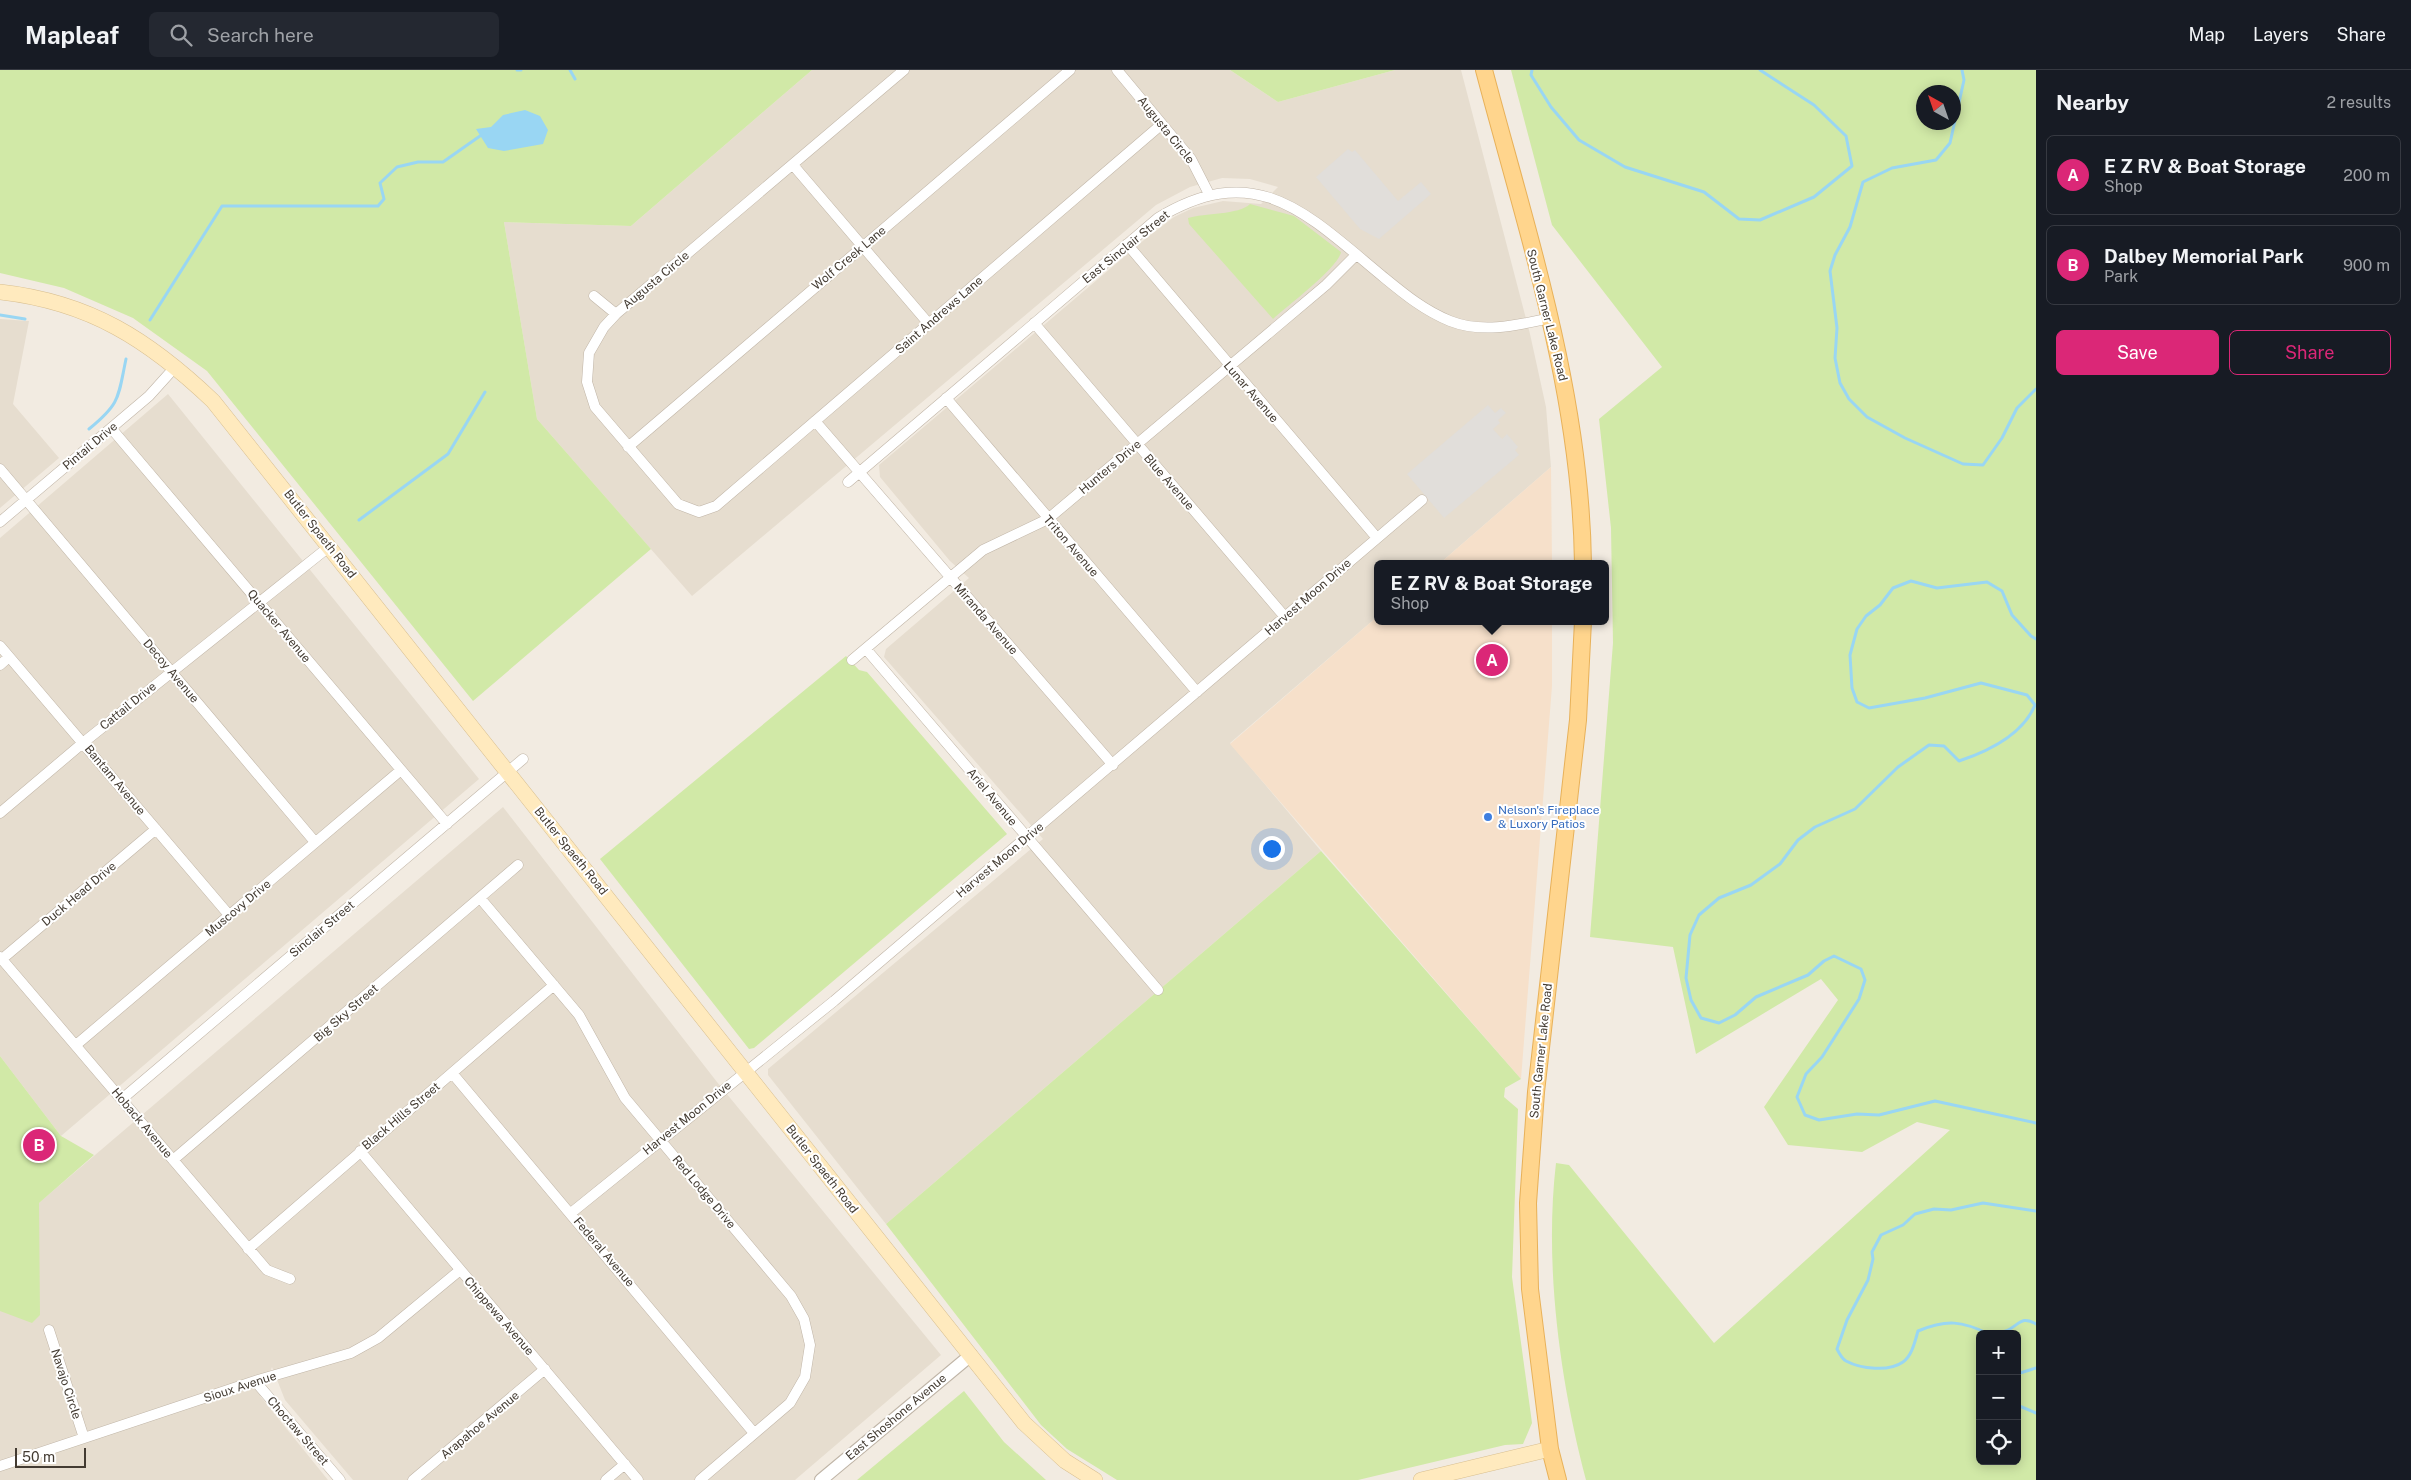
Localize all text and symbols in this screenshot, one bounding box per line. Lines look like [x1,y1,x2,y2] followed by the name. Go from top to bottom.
[149,12,499,57] search box
[25,21,119,49] text: Mapleaf
[167,21,195,49] icon: search
[207,24,314,46] text: Search here
[2189,24,2225,45] text: Map
[2253,24,2309,45] text: Layers
[2337,24,2386,45] text: Share
[1916,85,1961,130] north arrow
[2056,90,2129,115] text: Nearby
[2326,93,2391,112] text: 2 results
[1135,94,1197,167] street label: Augusta Circle
[2104,155,2306,177] text: E Z RV & Boat Storage
[2067,166,2079,185] text: A
[2343,166,2390,185] text: 200 m
[2104,177,2143,196] text: Shop
[1080,207,1173,286] street label: East Sinclair Street
[809,223,889,293] street label: Wolf Creek Lane
[2104,245,2304,267] text: Dalbey Memorial Park
[620,248,692,312] street label: Augusta Circle
[1524,248,1570,382] street label: South Garner Lake Road
[2068,256,2078,275] text: B
[2343,256,2390,275] text: 900 m
[2104,267,2138,286] text: Park
[892,273,986,357] street label: Saint Andrews Lane
[2056,330,2219,375] button: Save
[2229,330,2391,375] button: Share
[1221,359,1281,426] street label: Lunar Avenue
[60,419,120,473] street label: Pintail Drive
[1076,437,1144,497] street label: Hunters Drive
[1141,451,1197,513] street label: Blue Avenue
[281,487,359,581] street label: Butler Spaeth Road
[1041,512,1102,580] street label: Triton Avenue
[1262,556,1354,638] street label: Harvest Moon Drive
[1374,560,1609,625] popup
[1391,572,1592,594] text: E Z RV & Boat Storage
[951,581,1021,658] street label: Miranda Avenue
[244,587,314,666] street label: Quacker Avenue
[1391,594,1429,613] text: Shop
[140,636,202,706] street label: Decoy Avenue
[1476,641,1508,679] pin: A
[97,679,159,733] street label: Cattail Drive
[82,742,148,818] street label: Bantam Avenue
[964,765,1020,829] street label: Ariel Avenue
[1498,803,1600,831] place label: Nelson's Fireplace & Luxory Patios
[531,804,611,898] street label: Butler Spaeth Road
[1482,811,1494,823] marker: Nelson's Fireplace & Luxory Patios
[954,819,1047,901] street label: Harvest Moon Drive
[1259,836,1285,862] your location
[39,859,119,929] street label: Duck Head Drive
[202,876,274,939] street label: Muscovy Drive
[287,898,358,960] street label: Sinclair Street
[311,981,381,1045] street label: Big Sky Street
[1527,983,1555,1119] street label: South Garner Lake Road
[640,1078,734,1158] street label: Harvest Moon Drive
[359,1079,443,1153] street label: Black Hills Street
[109,1085,175,1161] street label: Hoback Avenue
[783,1122,861,1216] street label: Butler Spaeth Road
[23,1126,55,1164] pin: B
[669,1153,739,1232] street label: Red Lodge Drive
[571,1214,637,1290] street label: Federal Avenue
[461,1274,537,1358] street label: Chippewa Avenue
[1976,1330,2021,1465] map controls
[1976,1330,2021,1375] button: +
[48,1347,84,1421] street label: Navajo Circle
[202,1369,278,1405] street label: Sioux Avenue
[843,1371,949,1463] street label: East Shoshone Avenue
[1976,1375,2021,1420] button: −
[438,1388,522,1462] street label: Arapahoe Avenue
[264,1394,332,1469] street label: Choctaw Street
[1976,1420,2021,1465] button: locate
[15,1445,86,1468] scale bar
[22,1449,55,1465] text: 50 m

